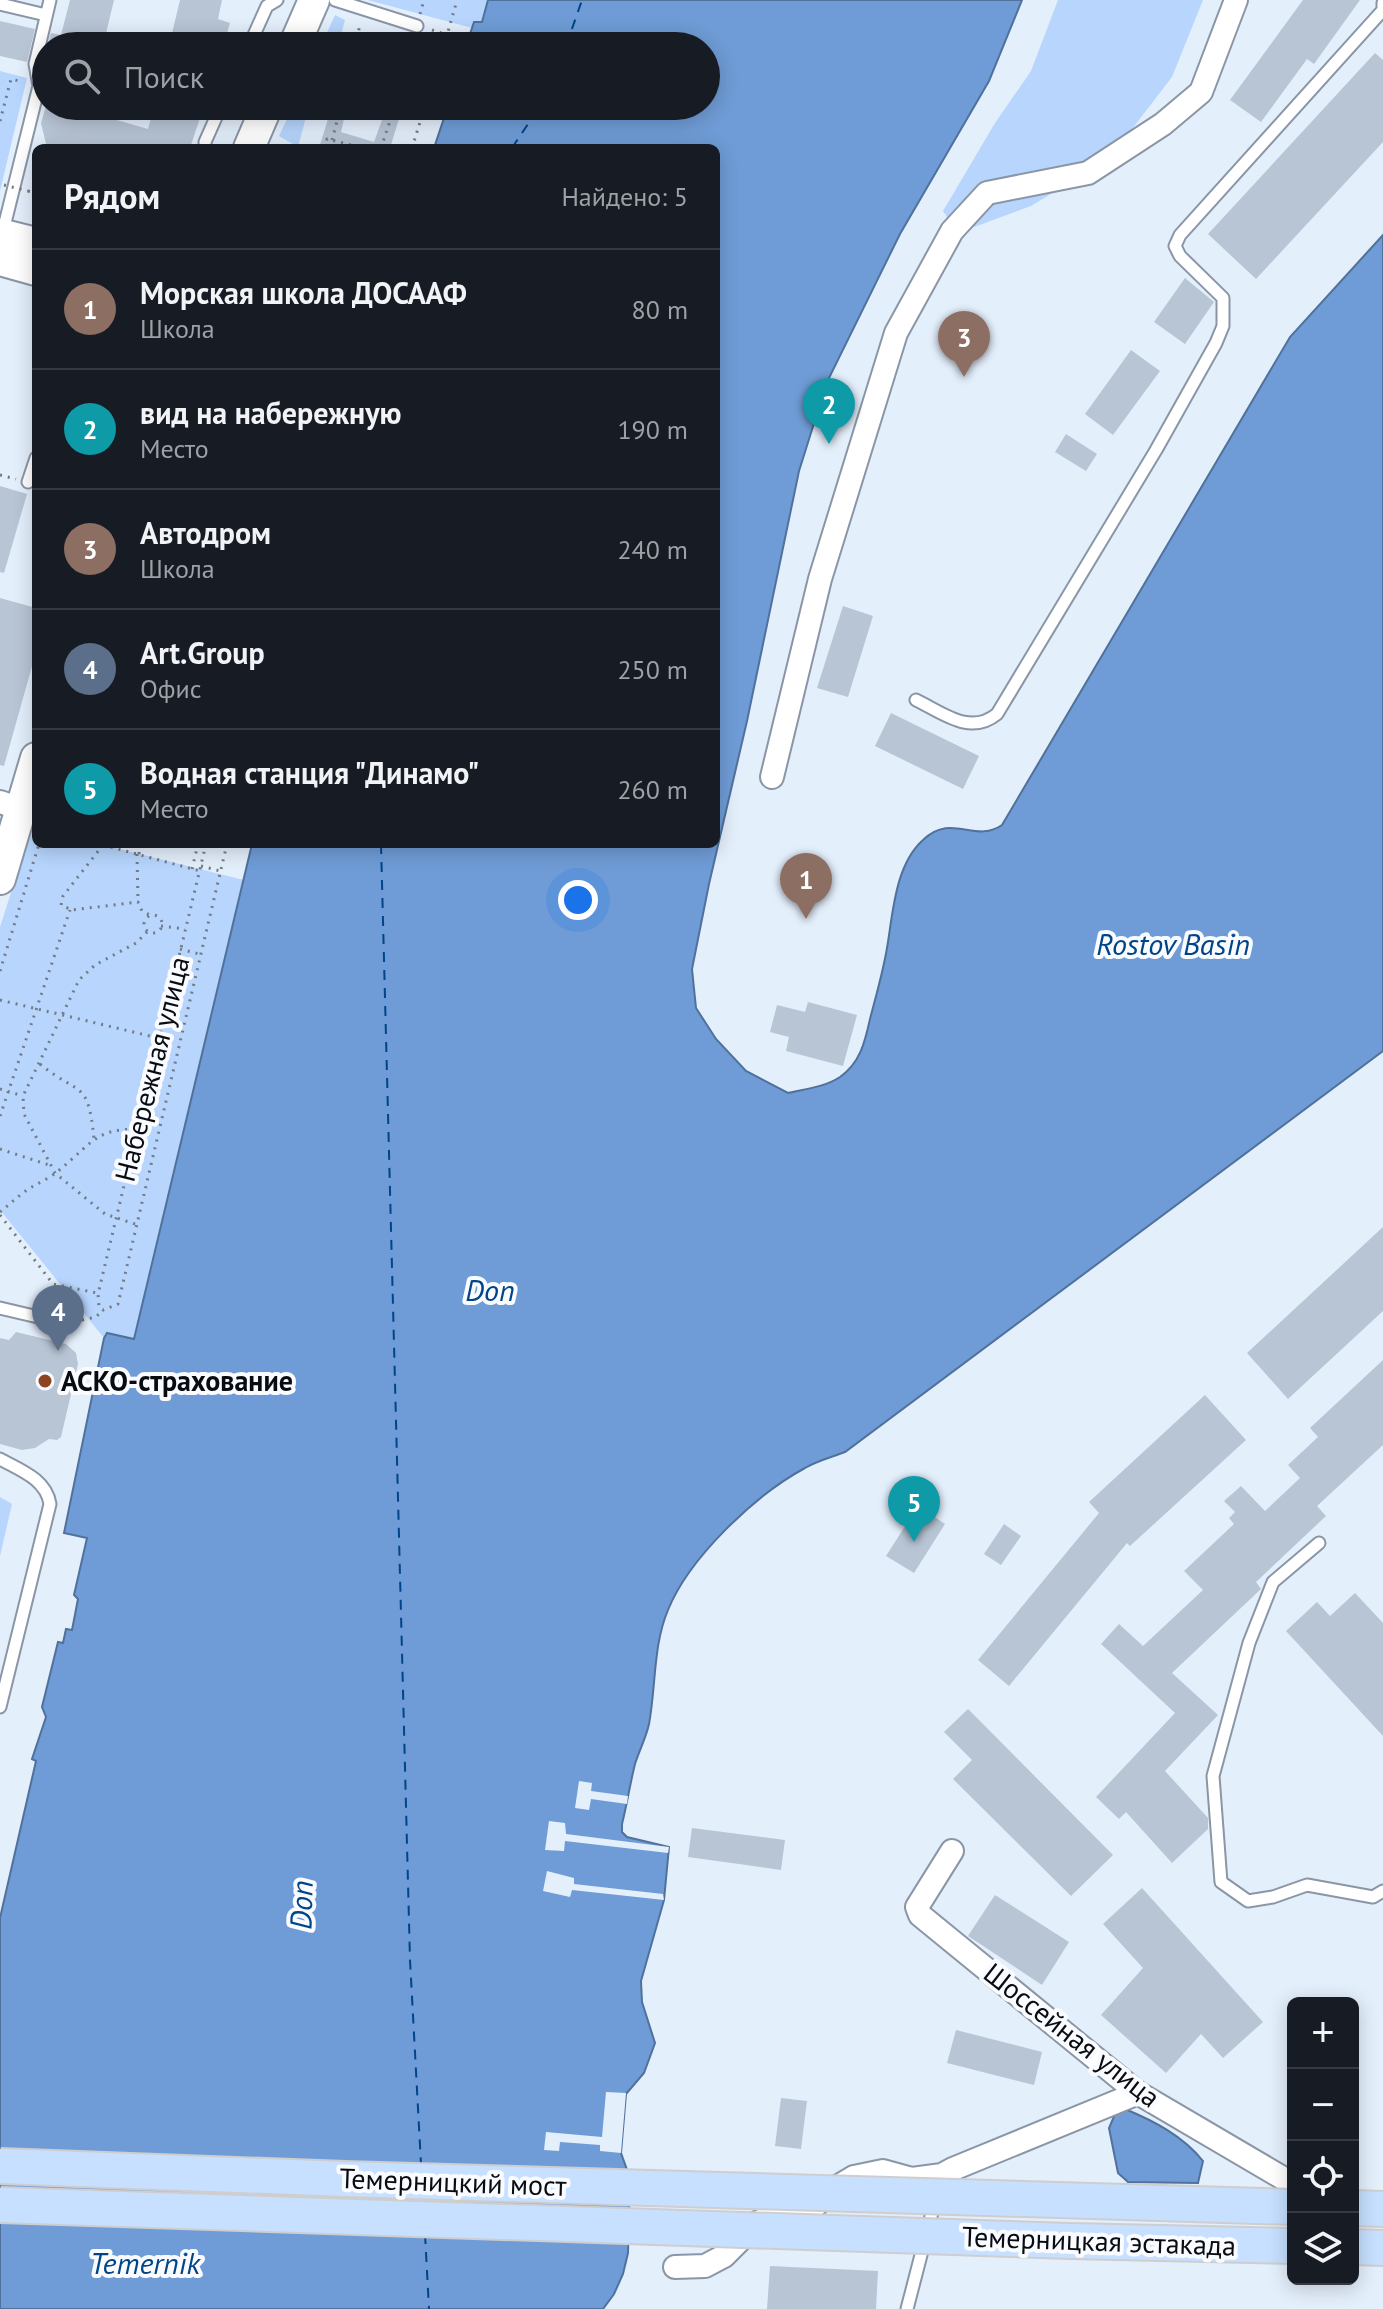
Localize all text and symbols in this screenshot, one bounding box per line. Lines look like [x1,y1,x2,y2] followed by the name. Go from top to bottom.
[32,32,720,120] search box
[60,54,104,98] icon: search
[124,57,204,96] text: Поиск
[64,174,160,218] text: Рядом
[561,180,688,213] text: Найдено: 5
[140,273,467,312] text: Морская школа ДОСААФ
[83,293,97,326] text: 1
[632,293,688,326] text: 80 m
[938,311,990,377] pin: 3
[140,312,215,345] text: Школа
[803,378,855,444] pin: 2
[140,393,402,432] text: вид на набережную
[83,413,97,446] text: 2
[617,413,688,446] text: 190 m
[140,432,209,465] text: Место
[140,513,271,552] text: Автодром
[83,533,97,566] text: 3
[617,533,688,566] text: 240 m
[140,552,215,585] text: Школа
[140,633,265,672] text: Art.Group
[83,653,97,686] text: 4
[617,653,688,686] text: 250 m
[140,672,201,705] text: Офис
[140,753,479,792] text: Водная станция "Динамо"
[83,773,97,806] text: 5
[617,773,688,806] text: 260 m
[140,792,209,825] text: Место
[780,853,832,919] pin: 1
[558,880,598,920] your location
[1096,924,1250,963] water label: Rostov Basin
[106,953,197,1185] street label: Набережная улица
[465,1270,515,1309] water label: Don
[32,1285,84,1351] pin: 4
[61,1362,293,1399] place label: АСКО-страхование
[36,1372,54,1390] marker: АСКО-страхование
[888,1476,940,1542] pin: 5
[280,1880,321,1930] water label: Don
[977,1954,1168,2115] street label: Шоссейная улица
[1287,1997,1359,2285] map controls
[1287,1997,1359,2069] button: +
[1287,2069,1359,2141] button: −
[1287,2141,1359,2213] button: locate
[339,2159,568,2204] street label: Темерницкий мост
[1287,2213,1359,2285] button: layers
[961,2217,1237,2264] street label: Темерницкая эстакада
[90,2243,202,2282] water label: Temernik

